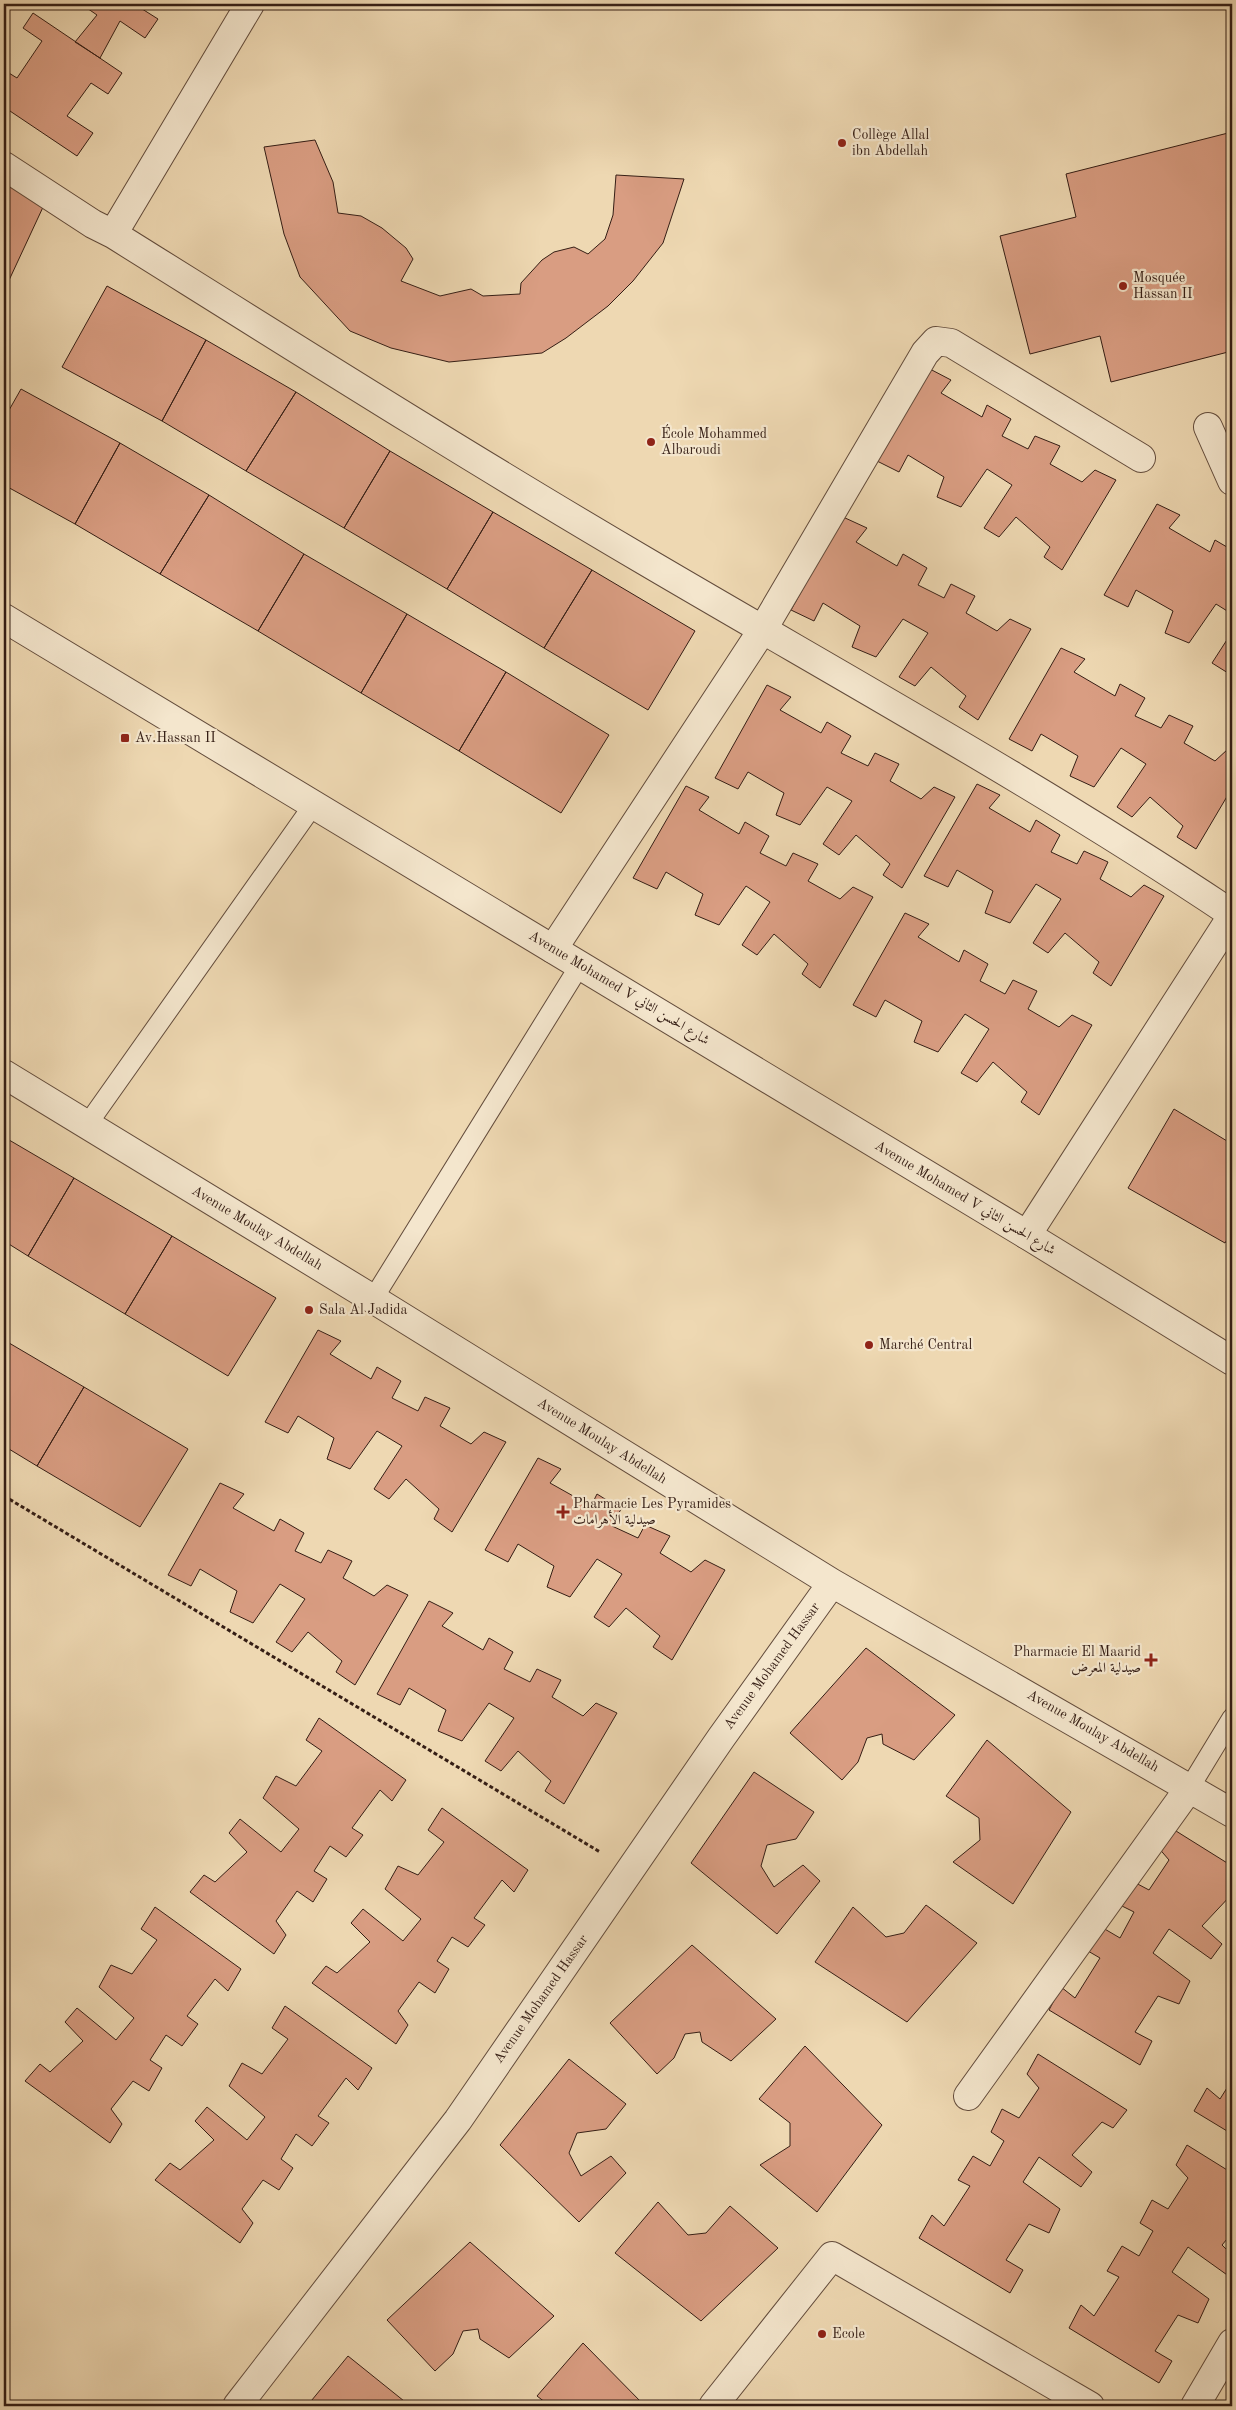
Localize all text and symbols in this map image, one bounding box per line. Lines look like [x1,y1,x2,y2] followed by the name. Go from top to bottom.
[852,128,929,158] place label: Collège Allal ibn Abdellah
[836,137,848,149] marker: Collège Allal ibn Abdellah
[1133,271,1193,301] place label: Mosquée Hassan II
[1117,280,1129,292] marker: Mosquée Hassan II
[661,424,767,457] place label: École Mohammed Albaroudi
[645,436,657,448] marker: École Mohammed Albaroudi
[135,731,216,745] place label: Av.Hassan II
[119,732,131,744] marker: Av.Hassan II
[524,928,712,1051] street label: Avenue Mohamed V شارع الحسن الثاني
[870,1138,1058,1261] street label: Avenue Mohamed V شارع الحسن الثاني
[189,1183,325,1273] street label: Avenue Moulay Abdellah
[319,1303,407,1317] place label: Sala Al Jadida
[303,1304,315,1316] marker: Sala Al Jadida
[879,1338,972,1352] place label: Marché Central
[863,1339,875,1351] marker: Marché Central
[535,1395,670,1487] street label: Avenue Moulay Abdellah
[573,1497,731,1528] place label: Pharmacie Les Pyramides صيدلية الأهرامات
[557,1506,569,1518] marker: Pharmacie Les Pyramides صيدلية الأهرامات
[721,1600,823,1732] street label: Avenue Mohamed Hassar
[1013,1645,1141,1676] place label: Pharmacie El Maarid صيدلية المعرض
[1145,1654,1157,1666] marker: Pharmacie El Maarid صيدلية المعرض
[1025,1687,1162,1775] street label: Avenue Moulay Abdellah
[491,1932,591,2066] street label: Avenue Mohamed Hassar
[832,2327,865,2341] place label: Ecole
[816,2328,828,2340] marker: Ecole

